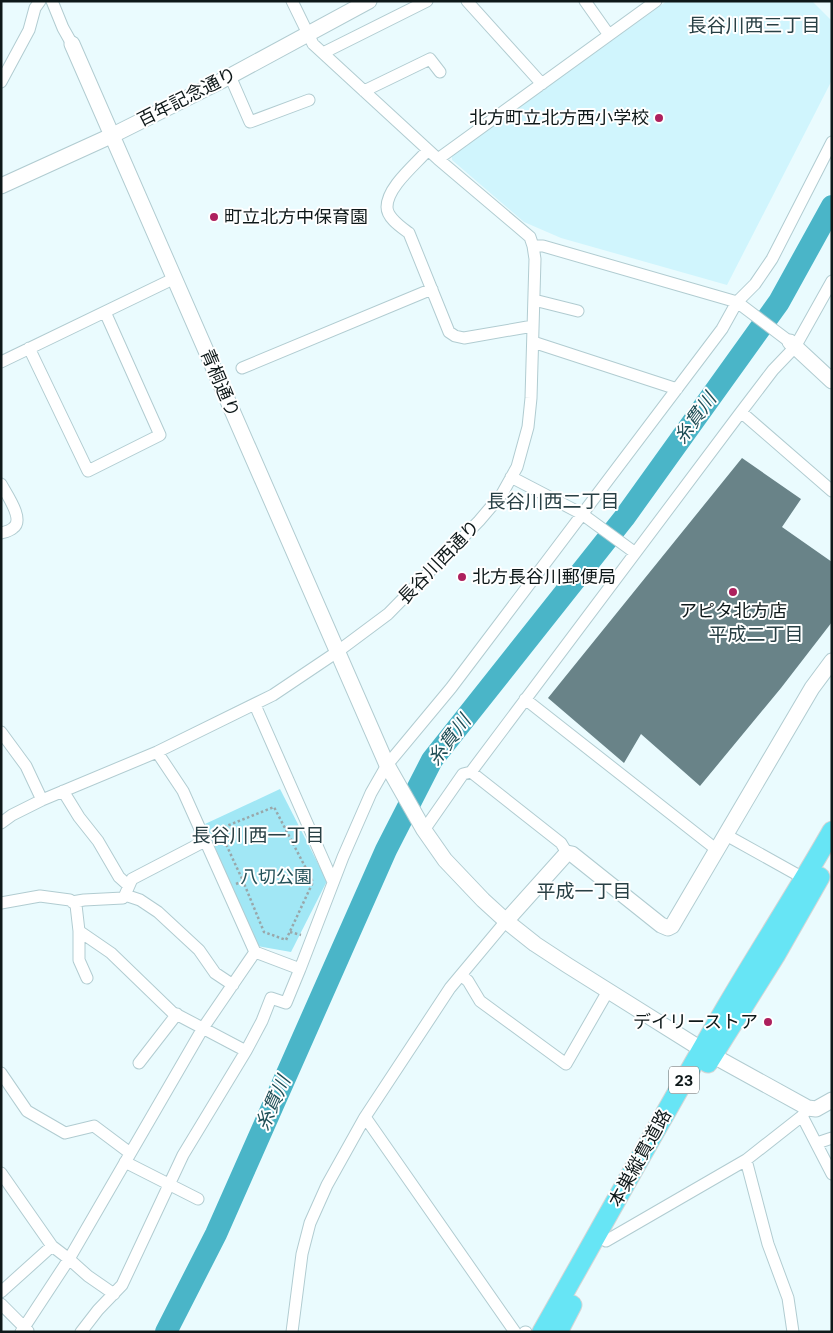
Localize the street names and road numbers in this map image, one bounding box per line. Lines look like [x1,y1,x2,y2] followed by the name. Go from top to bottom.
[133,62,241,132] street label: 百年記念通り
[195,345,245,421] street label: 青桐通り
[393,515,485,609] street label: 長谷川西通り
[669,1066,699,1094] road number: 23
[603,1105,677,1211] street label: 本巣縦貫道路

